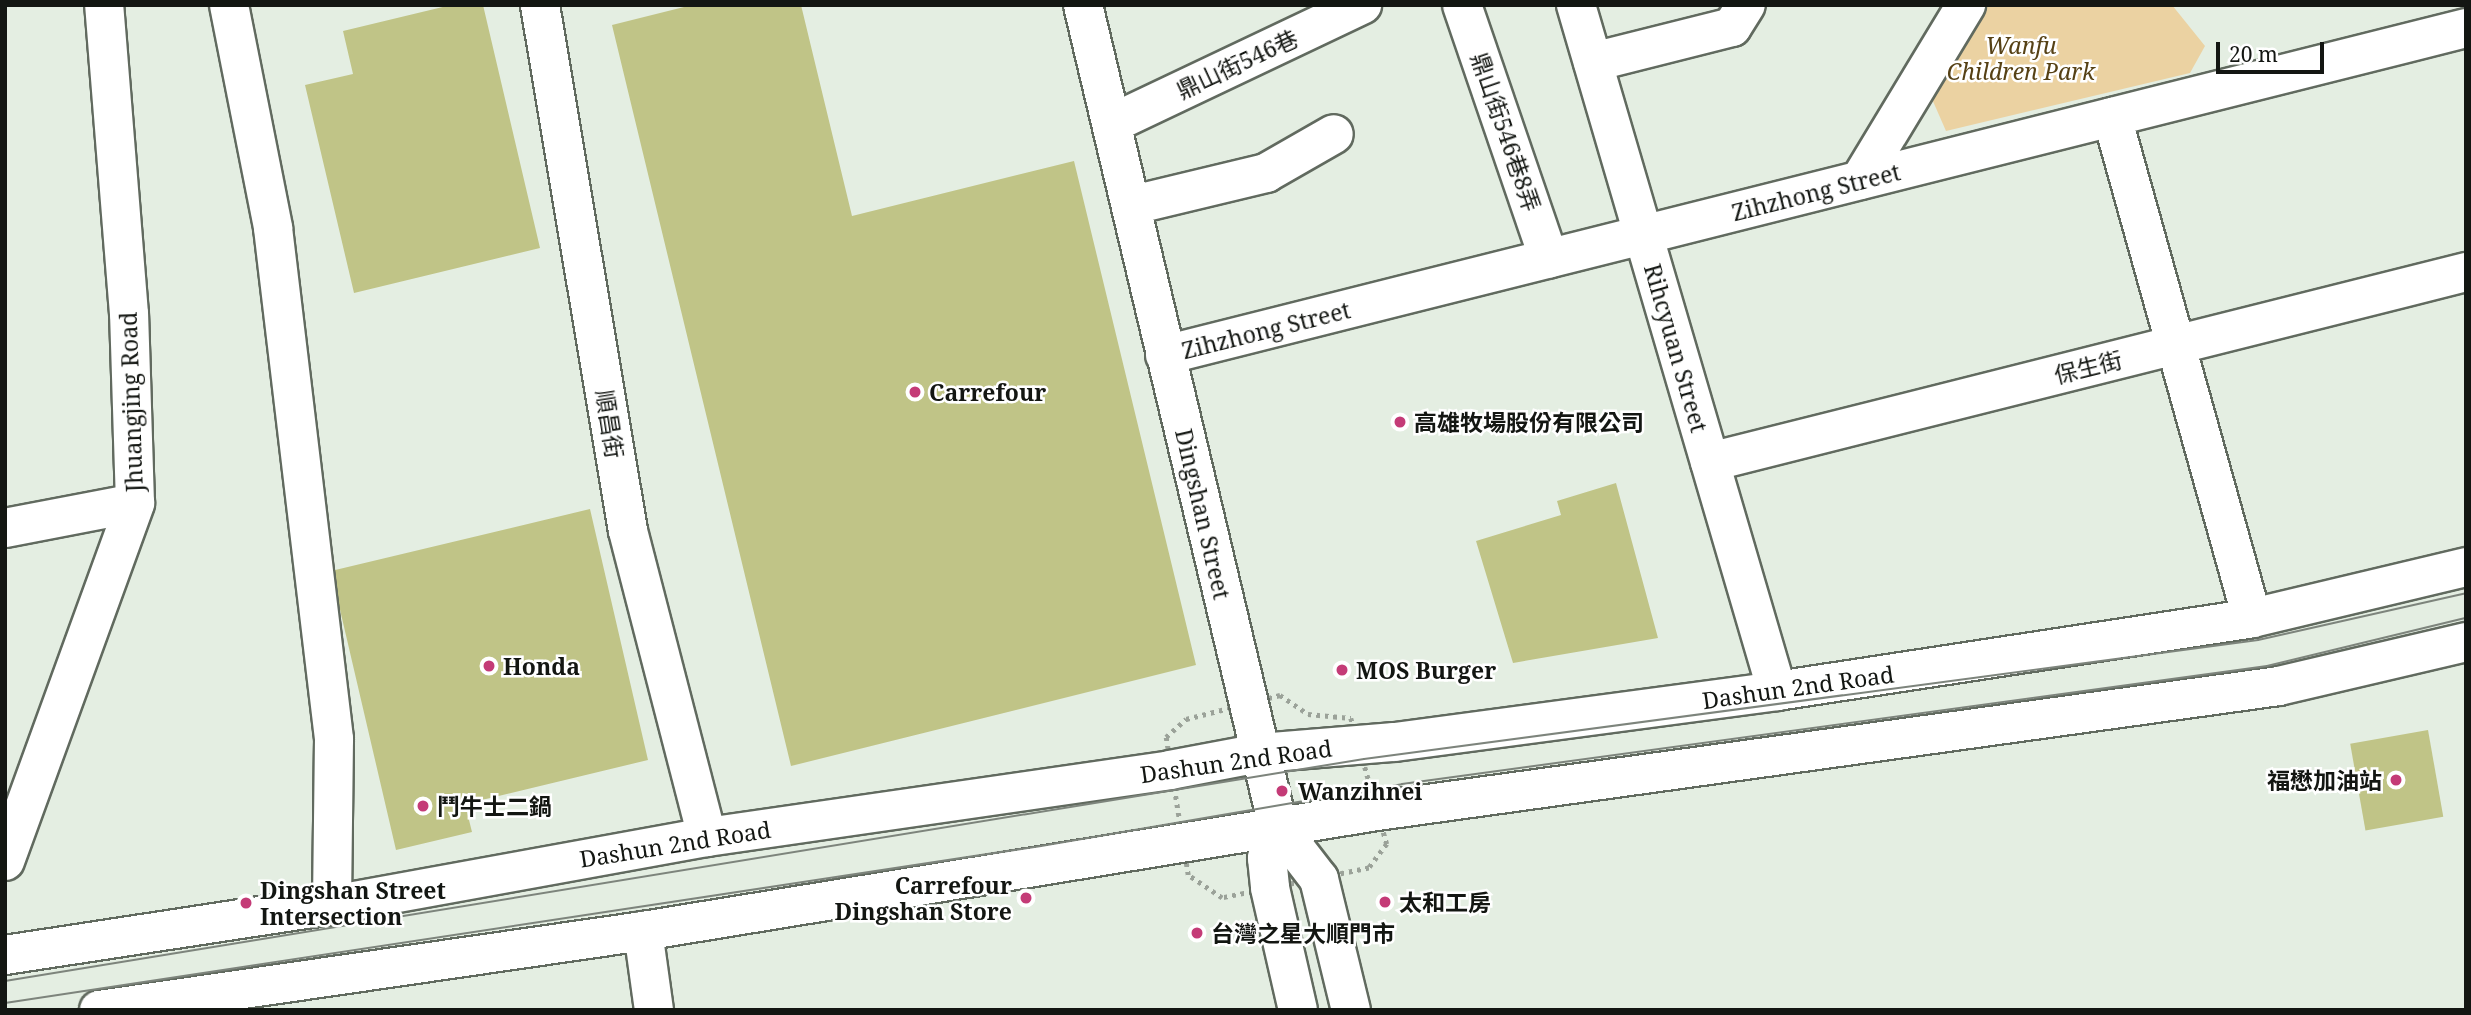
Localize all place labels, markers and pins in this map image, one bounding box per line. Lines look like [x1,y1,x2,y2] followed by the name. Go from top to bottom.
[929,378,1046,406] place label: Carrefour
[907,384,923,400] marker: Carrefour
[1414,408,1644,436] place label: 高雄牧場股份有限公司
[1392,414,1408,430] marker: 高雄牧場股份有限公司
[503,652,580,680] place label: Honda
[1356,656,1496,684] place label: MOS Burger
[481,658,497,674] marker: Honda
[1334,662,1350,678] marker: MOS Burger
[2267,766,2382,794] place label: 福懋加油站
[2388,772,2404,788] marker: 福懋加油站
[1298,777,1422,805] place label: Wanzihnei
[1272,781,1292,801] marker: Wanzihnei
[437,792,552,820] place label: 鬥牛士二鍋
[415,798,431,814] marker: 鬥牛士二鍋
[835,871,1012,925] place label: Carrefour Dingshan Store
[260,876,446,930] place label: Dingshan Street Intersection
[1399,888,1491,916] place label: 太和工房
[1018,890,1034,906] marker: Carrefour Dingshan Store
[1377,894,1393,910] marker: 太和工房
[238,895,254,911] marker: Dingshan Street Intersection
[1211,919,1395,947] place label: 台灣之星大順門市
[1189,925,1205,941] marker: 台灣之星大順門市

